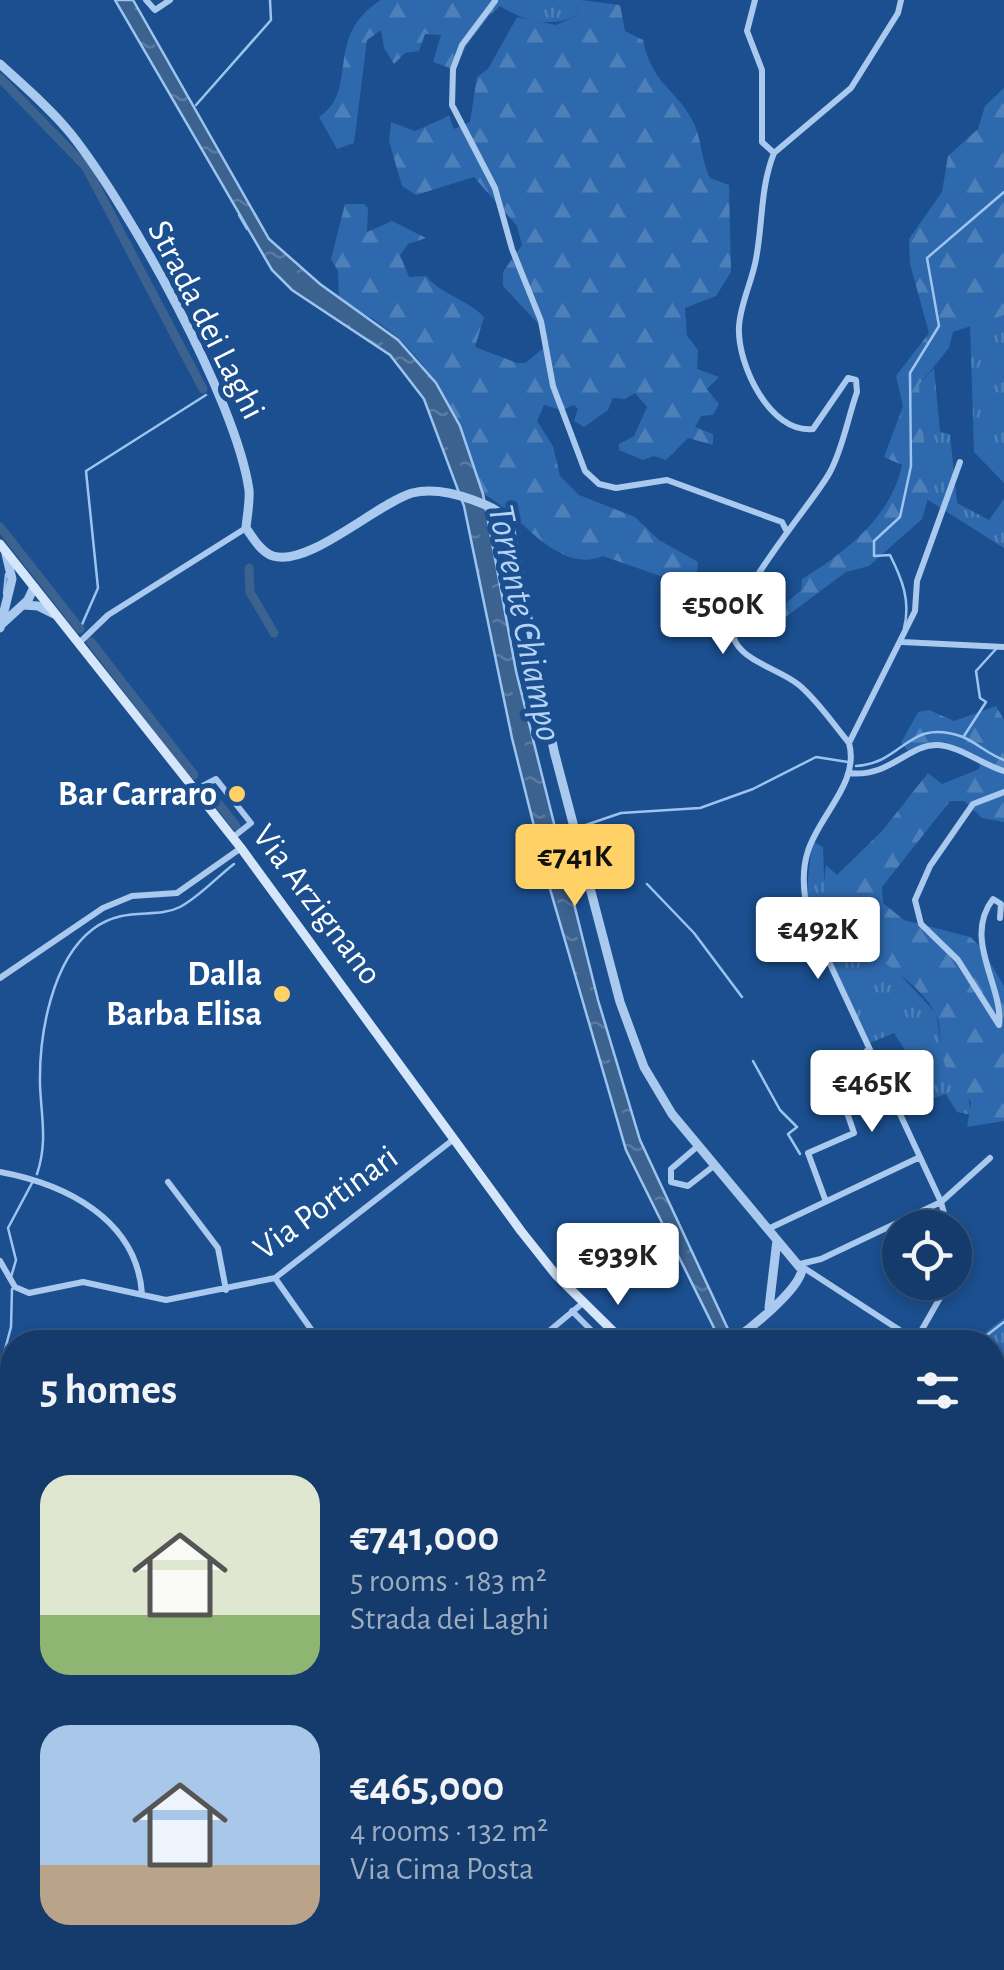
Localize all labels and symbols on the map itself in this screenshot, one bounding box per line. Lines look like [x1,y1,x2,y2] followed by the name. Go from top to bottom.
[141,215,271,425] street label: Strada dei Laghi
[480,501,568,745] water label: Torrente Chiampo
[653,572,793,657] pin: €500K
[58,777,217,812] place label: Bar Carraro
[226,783,248,805] marker: Bar Carraro
[246,818,388,992] street label: Via Arzignano
[505,824,645,909] pin: €741K
[748,897,888,982] pin: €492K
[106,957,262,1032] place label: Dalla Barba Elisa
[271,983,293,1005] marker: Dalla Barba Elisa
[802,1050,942,1135] pin: €465K
[248,1139,404,1267] street label: Via Portinari
[548,1223,688,1308] pin: €939K

